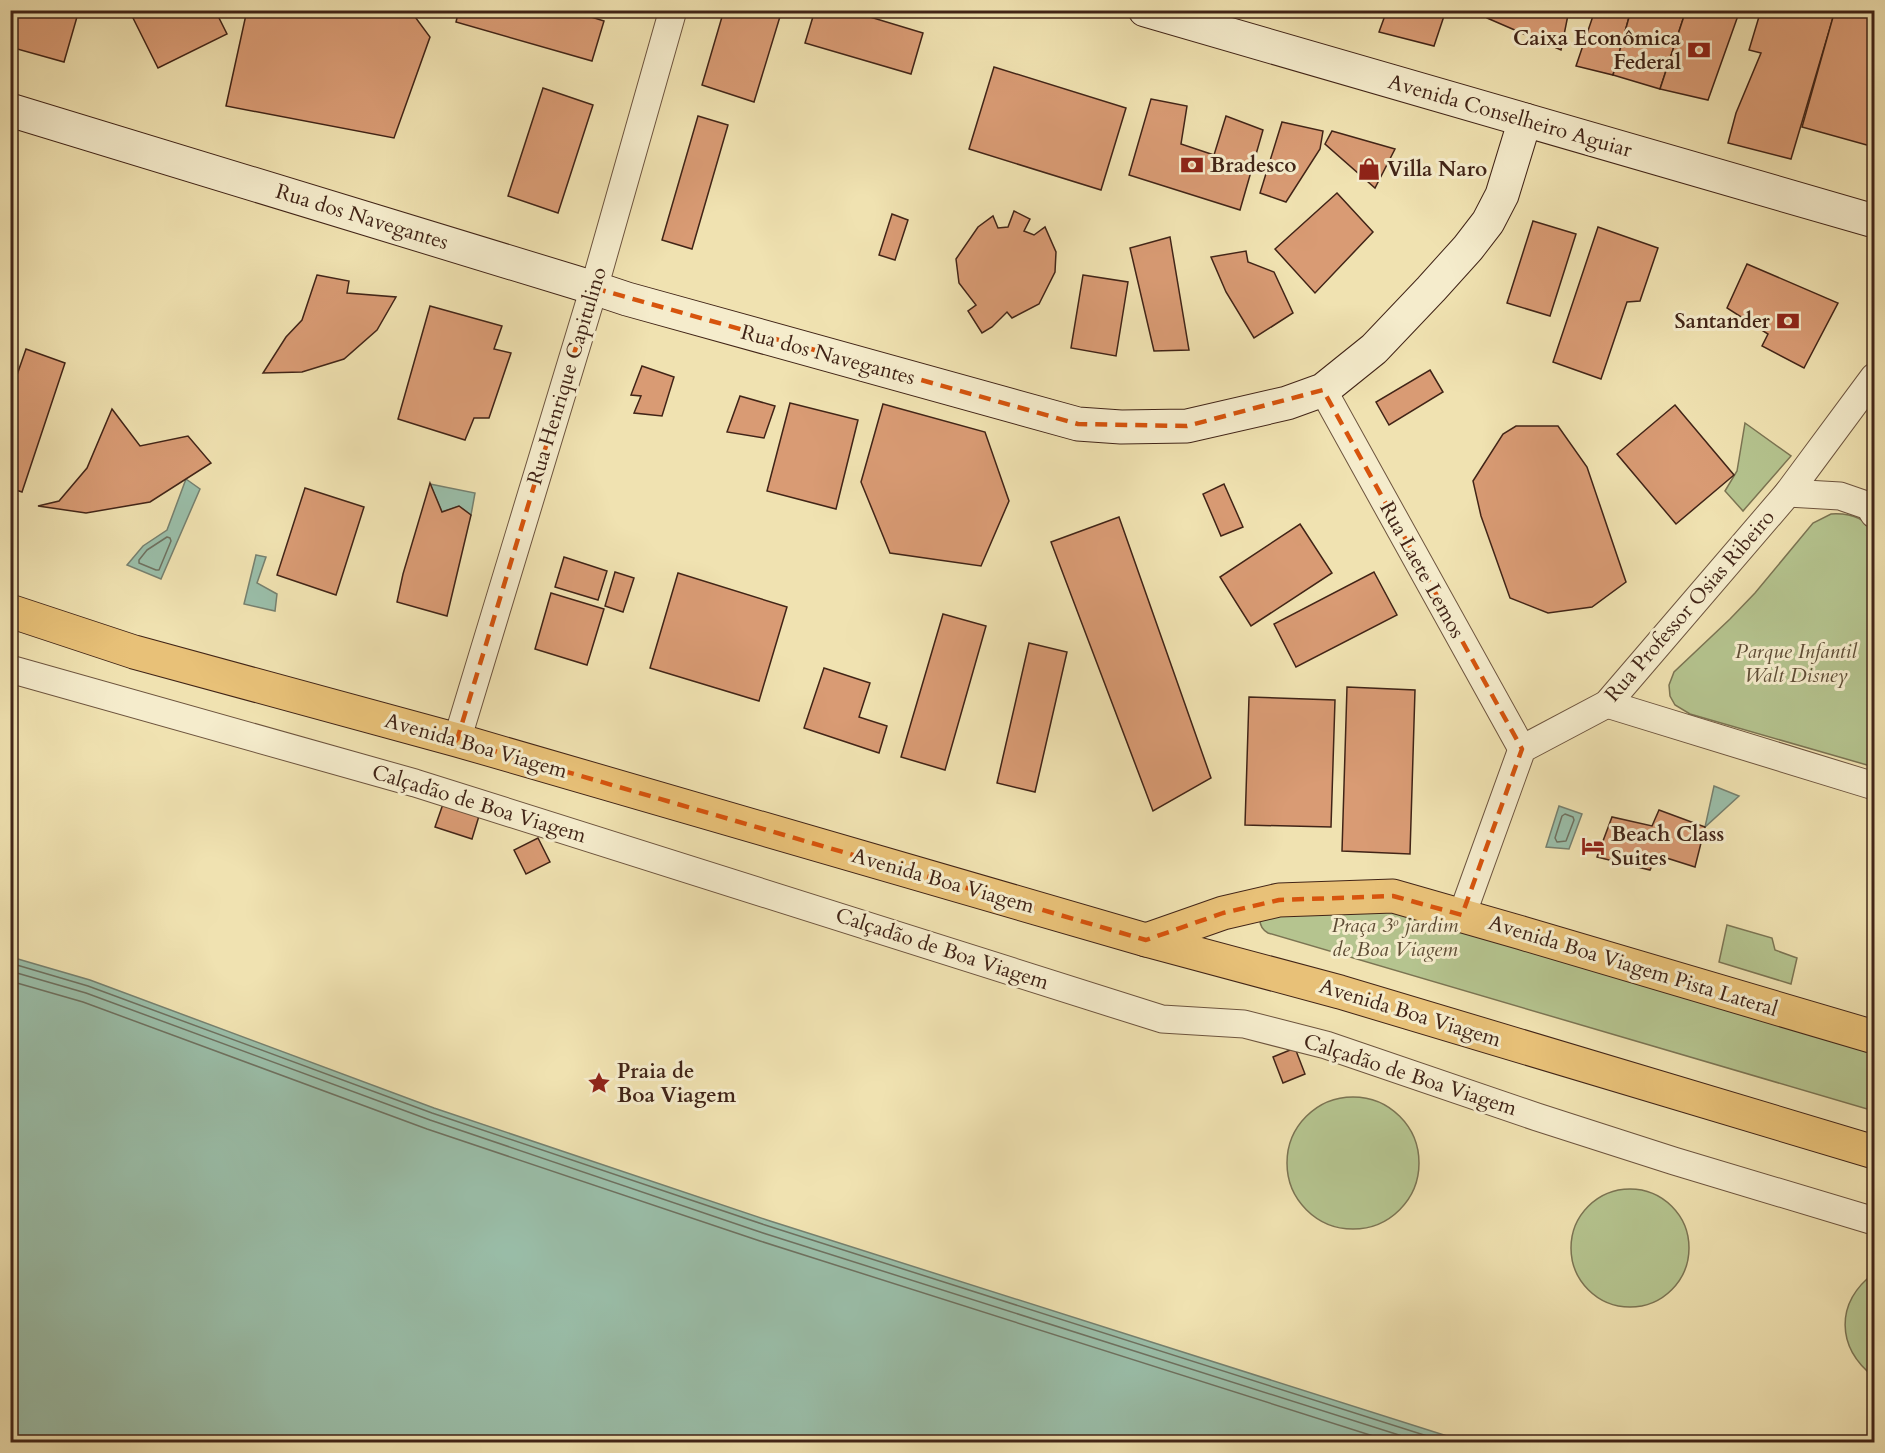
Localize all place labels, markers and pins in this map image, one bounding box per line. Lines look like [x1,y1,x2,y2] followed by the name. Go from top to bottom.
[1513,24,1682,77] place label: Caixa Econômica Federal
[1686,37,1712,63] bank icon: Caixa Econômica Federal
[1210,151,1297,180] place label: Bradesco
[1179,152,1205,178] bank icon: Bradesco
[1387,155,1487,184] place label: Villa Naro
[1356,156,1382,182] shop icon: Villa Naro
[1674,307,1771,336] place label: Santander
[1775,308,1801,334] bank icon: Santander
[1611,820,1724,873] place label: Beach Class Suites
[1580,833,1606,859] hotel icon: Beach Class Suites
[617,1057,737,1110] place label: Praia de Boa Viagem
[586,1070,612,1096] place icon: Praia de Boa Viagem

